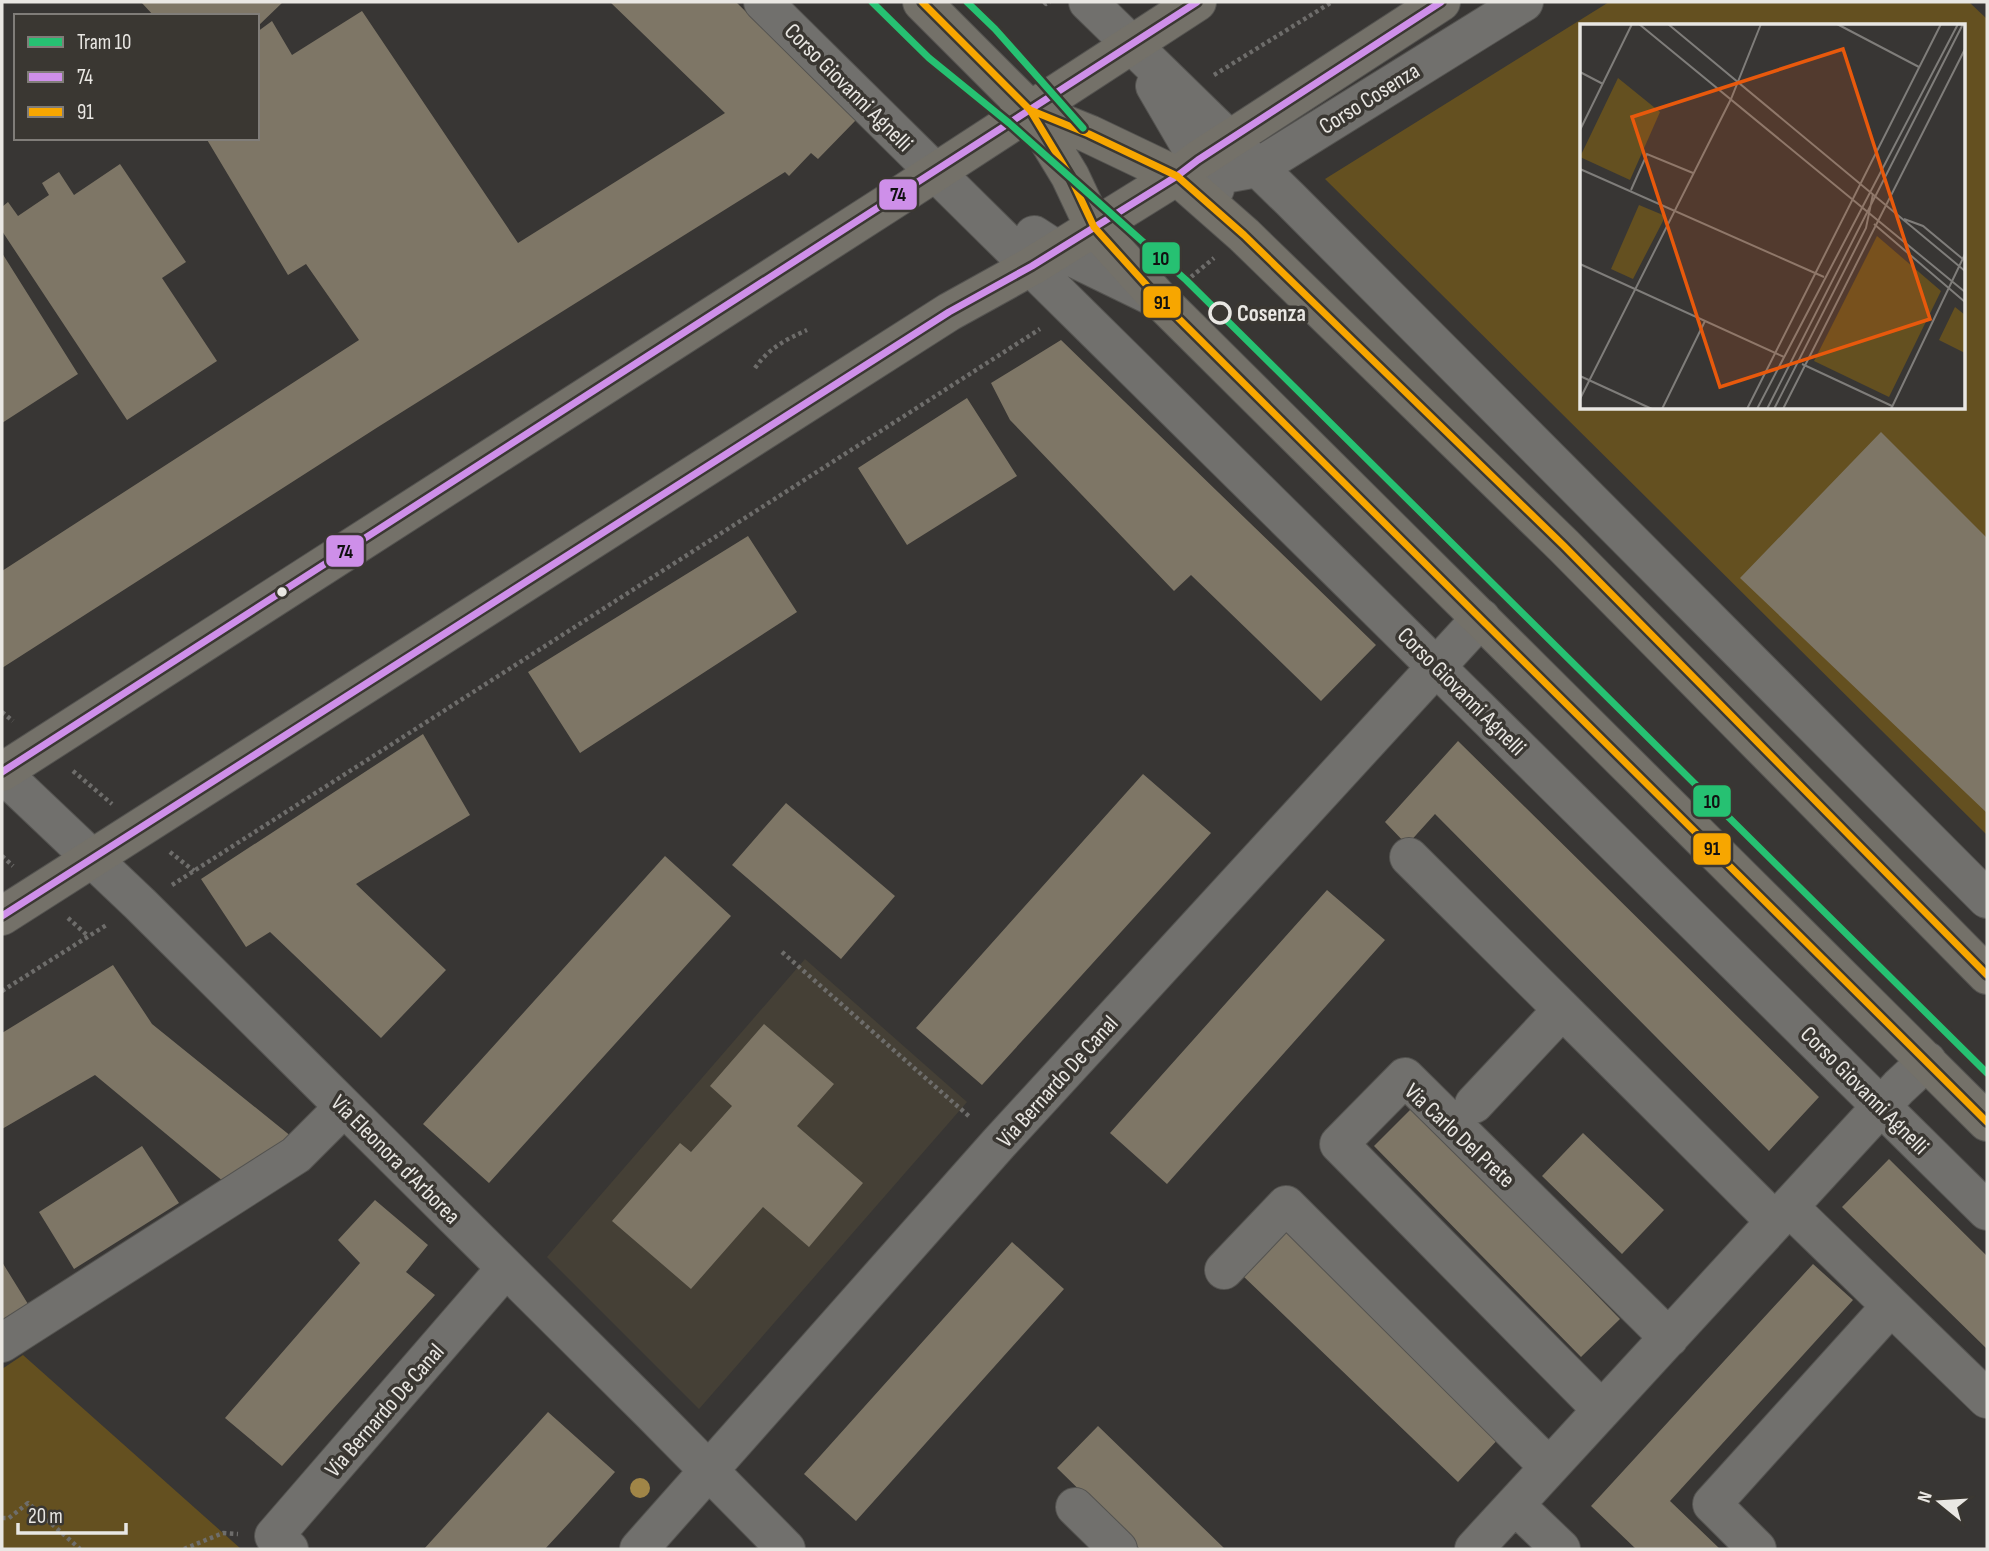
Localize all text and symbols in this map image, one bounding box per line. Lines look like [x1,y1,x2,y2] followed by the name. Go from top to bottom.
[14,14,259,140] legend
[778,18,918,158] street label: Corso Giovanni Agnelli
[1580,24,1965,410] inset map
[77,30,131,55] text: Tram 10
[1314,57,1425,141] street label: Corso Cosenza
[77,65,93,90] text: 74
[77,100,94,125] text: 91
[878,178,918,211] line badge: 74
[890,184,906,207] text: 74
[1141,241,1181,275] line badge: 10
[1153,248,1169,271] text: 10
[1142,285,1182,319] line badge: 91
[1154,292,1171,315] text: 91
[1237,300,1306,328] place label: Cosenza
[1209,302,1231,324] marker: Cosenza
[325,534,365,568] line badge: 74
[337,541,353,564] text: 74
[275,585,289,599] unlabelled marker
[1391,622,1531,762] street label: Corso Giovanni Agnelli
[1692,784,1732,818] line badge: 10
[1704,791,1720,814] text: 10
[1692,832,1732,866] line badge: 91
[1704,838,1721,861] text: 91
[991,1010,1124,1153] street label: Via Bernardo De Canal
[1794,1021,1934,1161] street label: Corso Giovanni Agnelli
[1398,1078,1520,1194] street label: Via Carlo Del Prete
[325,1089,466,1230] street label: Via Eleonora d'Arborea
[319,1338,450,1483] street label: Via Bernardo De Canal
[1905,1467,1975,1537] north arrow
[1913,1489,1938,1506] text: N
[18,1492,126,1536] scale bar
[28,1504,63,1529] text: 20 m

